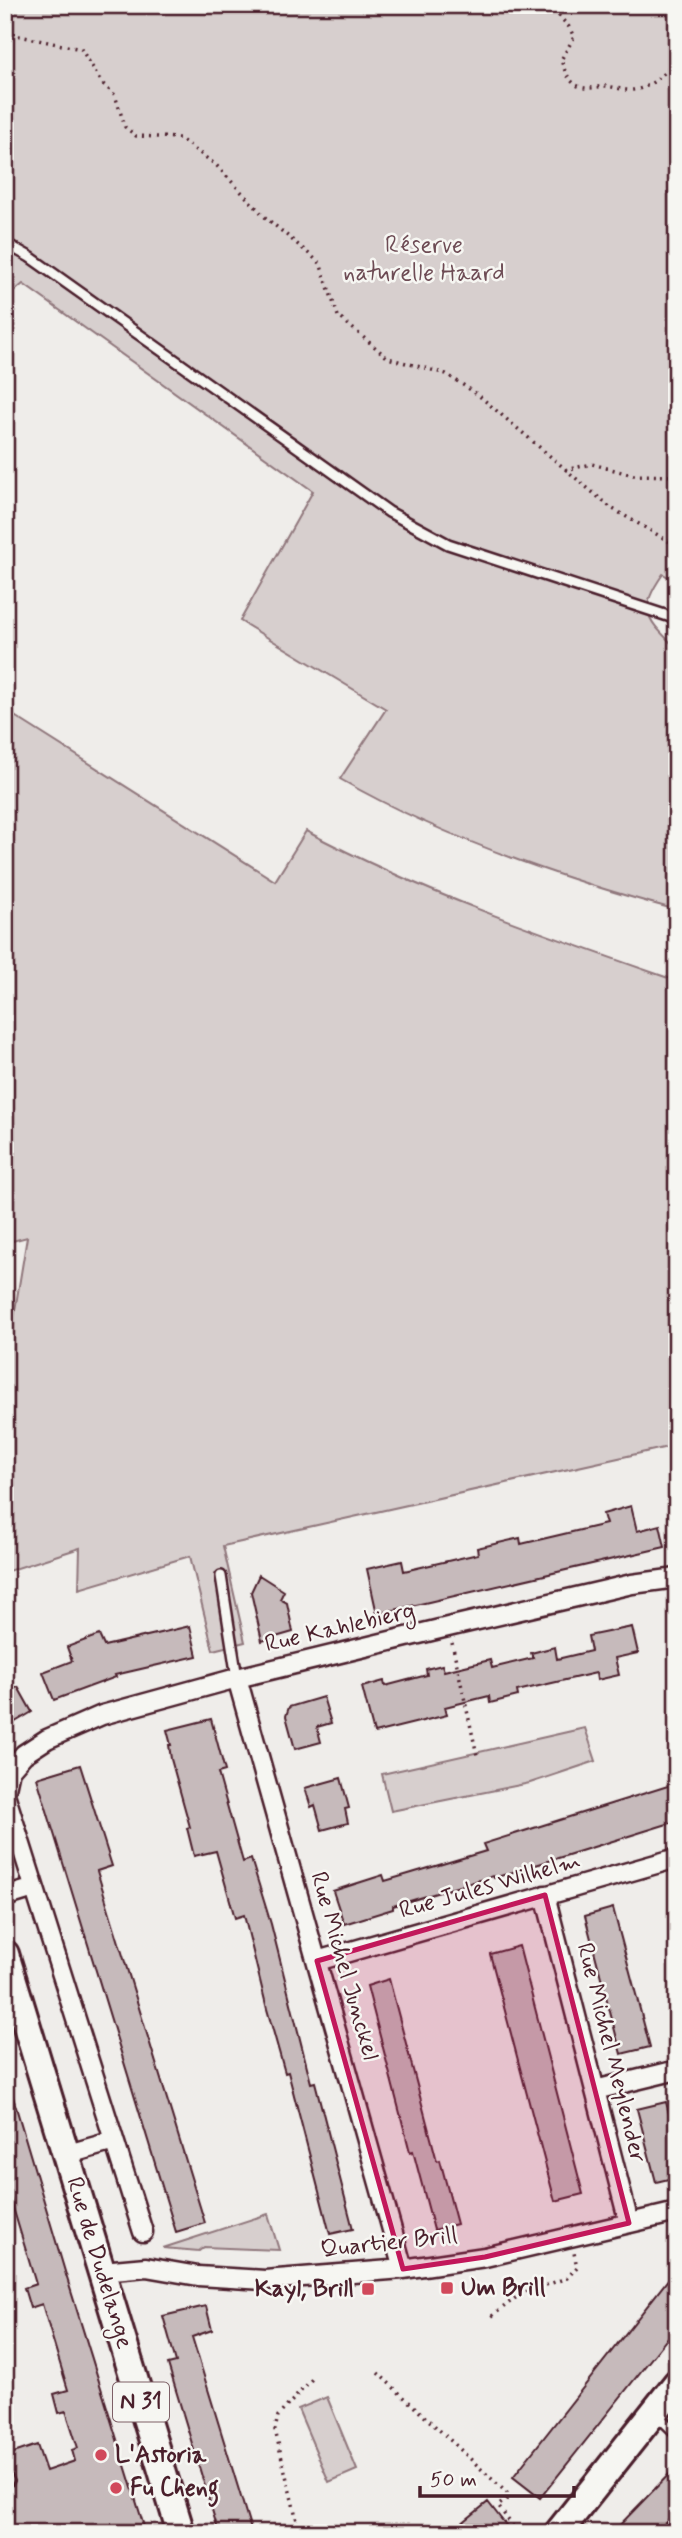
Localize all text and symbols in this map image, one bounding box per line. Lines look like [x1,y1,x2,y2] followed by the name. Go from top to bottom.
[343,230,505,289] park label: Réserve naturelle Haard
[262,1596,419,1662] street label: Rue Kahlebierg
[396,1845,584,1927] street label: Rue Jules Wilhelm
[302,1868,386,2064] street label: Rue Michel Junckel
[569,1940,653,2166] street label: Rue Michel Meylender
[56,2173,140,2353] street label: Rue de Dudelange
[319,2220,459,2266] street label: Quartier Brill
[461,2273,546,2304] place label: Um Brill
[255,2274,354,2305] place label: Kayl, Brill
[439,2280,455,2296] marker: Um Brill
[360,2281,376,2297] marker: Kayl, Brill
[113,2382,169,2422] road number: N 31
[115,2440,207,2471] place label: L'Astoria
[93,2447,109,2463] marker: L'Astoria
[420,2454,574,2498] scale bar
[430,2466,477,2494] text: 50 m
[130,2473,219,2507] place label: Fu Cheng
[108,2480,124,2496] marker: Fu Cheng

